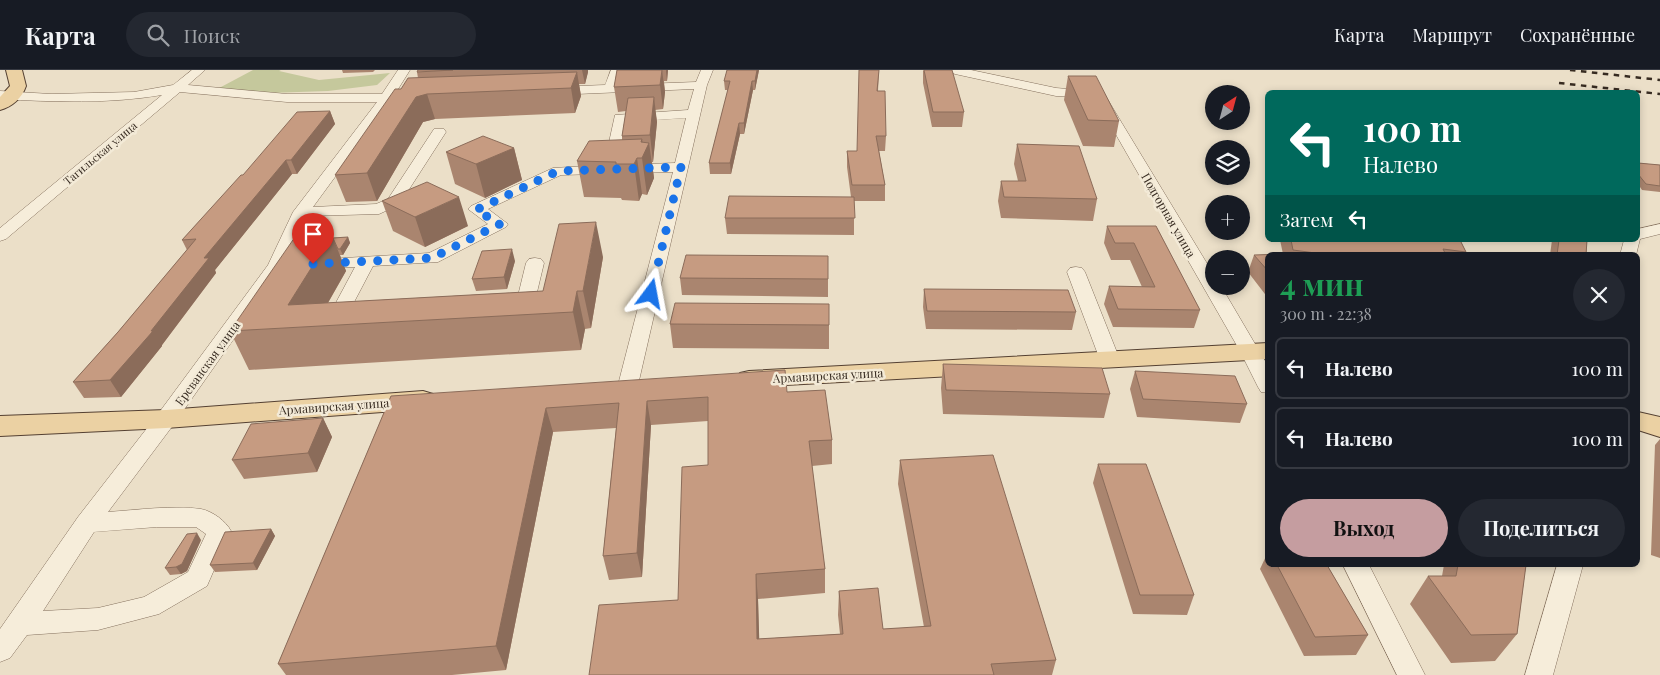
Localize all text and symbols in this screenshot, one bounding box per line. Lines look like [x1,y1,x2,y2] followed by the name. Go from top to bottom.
[126,12,476,57] search box
[25,19,96,51] text: Карта
[144,21,172,49] icon: search
[184,22,240,48] text: Поиск
[1334,23,1384,47] text: Карта
[1412,23,1492,47] text: Маршрут
[1520,23,1635,47] text: Сохранённые
[1205,85,1250,130] north arrow
[1205,85,1250,295] map controls
[1363,104,1461,151] text: 100 m
[1280,110,1345,175] icon: left
[60,118,140,188] street label: Тагильская улица
[1205,140,1250,185] button: layers
[1363,149,1438,179] text: Налево
[1138,170,1200,260] street label: Подгорная улица
[1205,195,1250,240] button: +
[1344,205,1372,233] icon: left
[1280,206,1334,232] text: Затем
[292,213,334,264] pin
[299,220,327,248] icon: arrive
[1205,250,1250,295] button: −
[1280,264,1364,304] text: 4 мин
[624,267,676,319] position arrow
[1573,269,1625,321] button: close
[1280,303,1372,324] text: 300 m · 22:38
[171,318,243,408] street label: Ереванская улица
[1282,354,1310,382] icon: left
[1325,355,1393,381] text: Налево
[1572,355,1623,381] text: 100 m
[771,364,884,386] street label: Армавирская улица
[277,394,390,418] street label: Армавирская улица
[1282,424,1310,452] icon: left
[1325,425,1393,451] text: Налево
[1572,425,1623,451] text: 100 m
[1280,499,1448,557] button: Выход
[1458,499,1625,557] button: Поделиться

